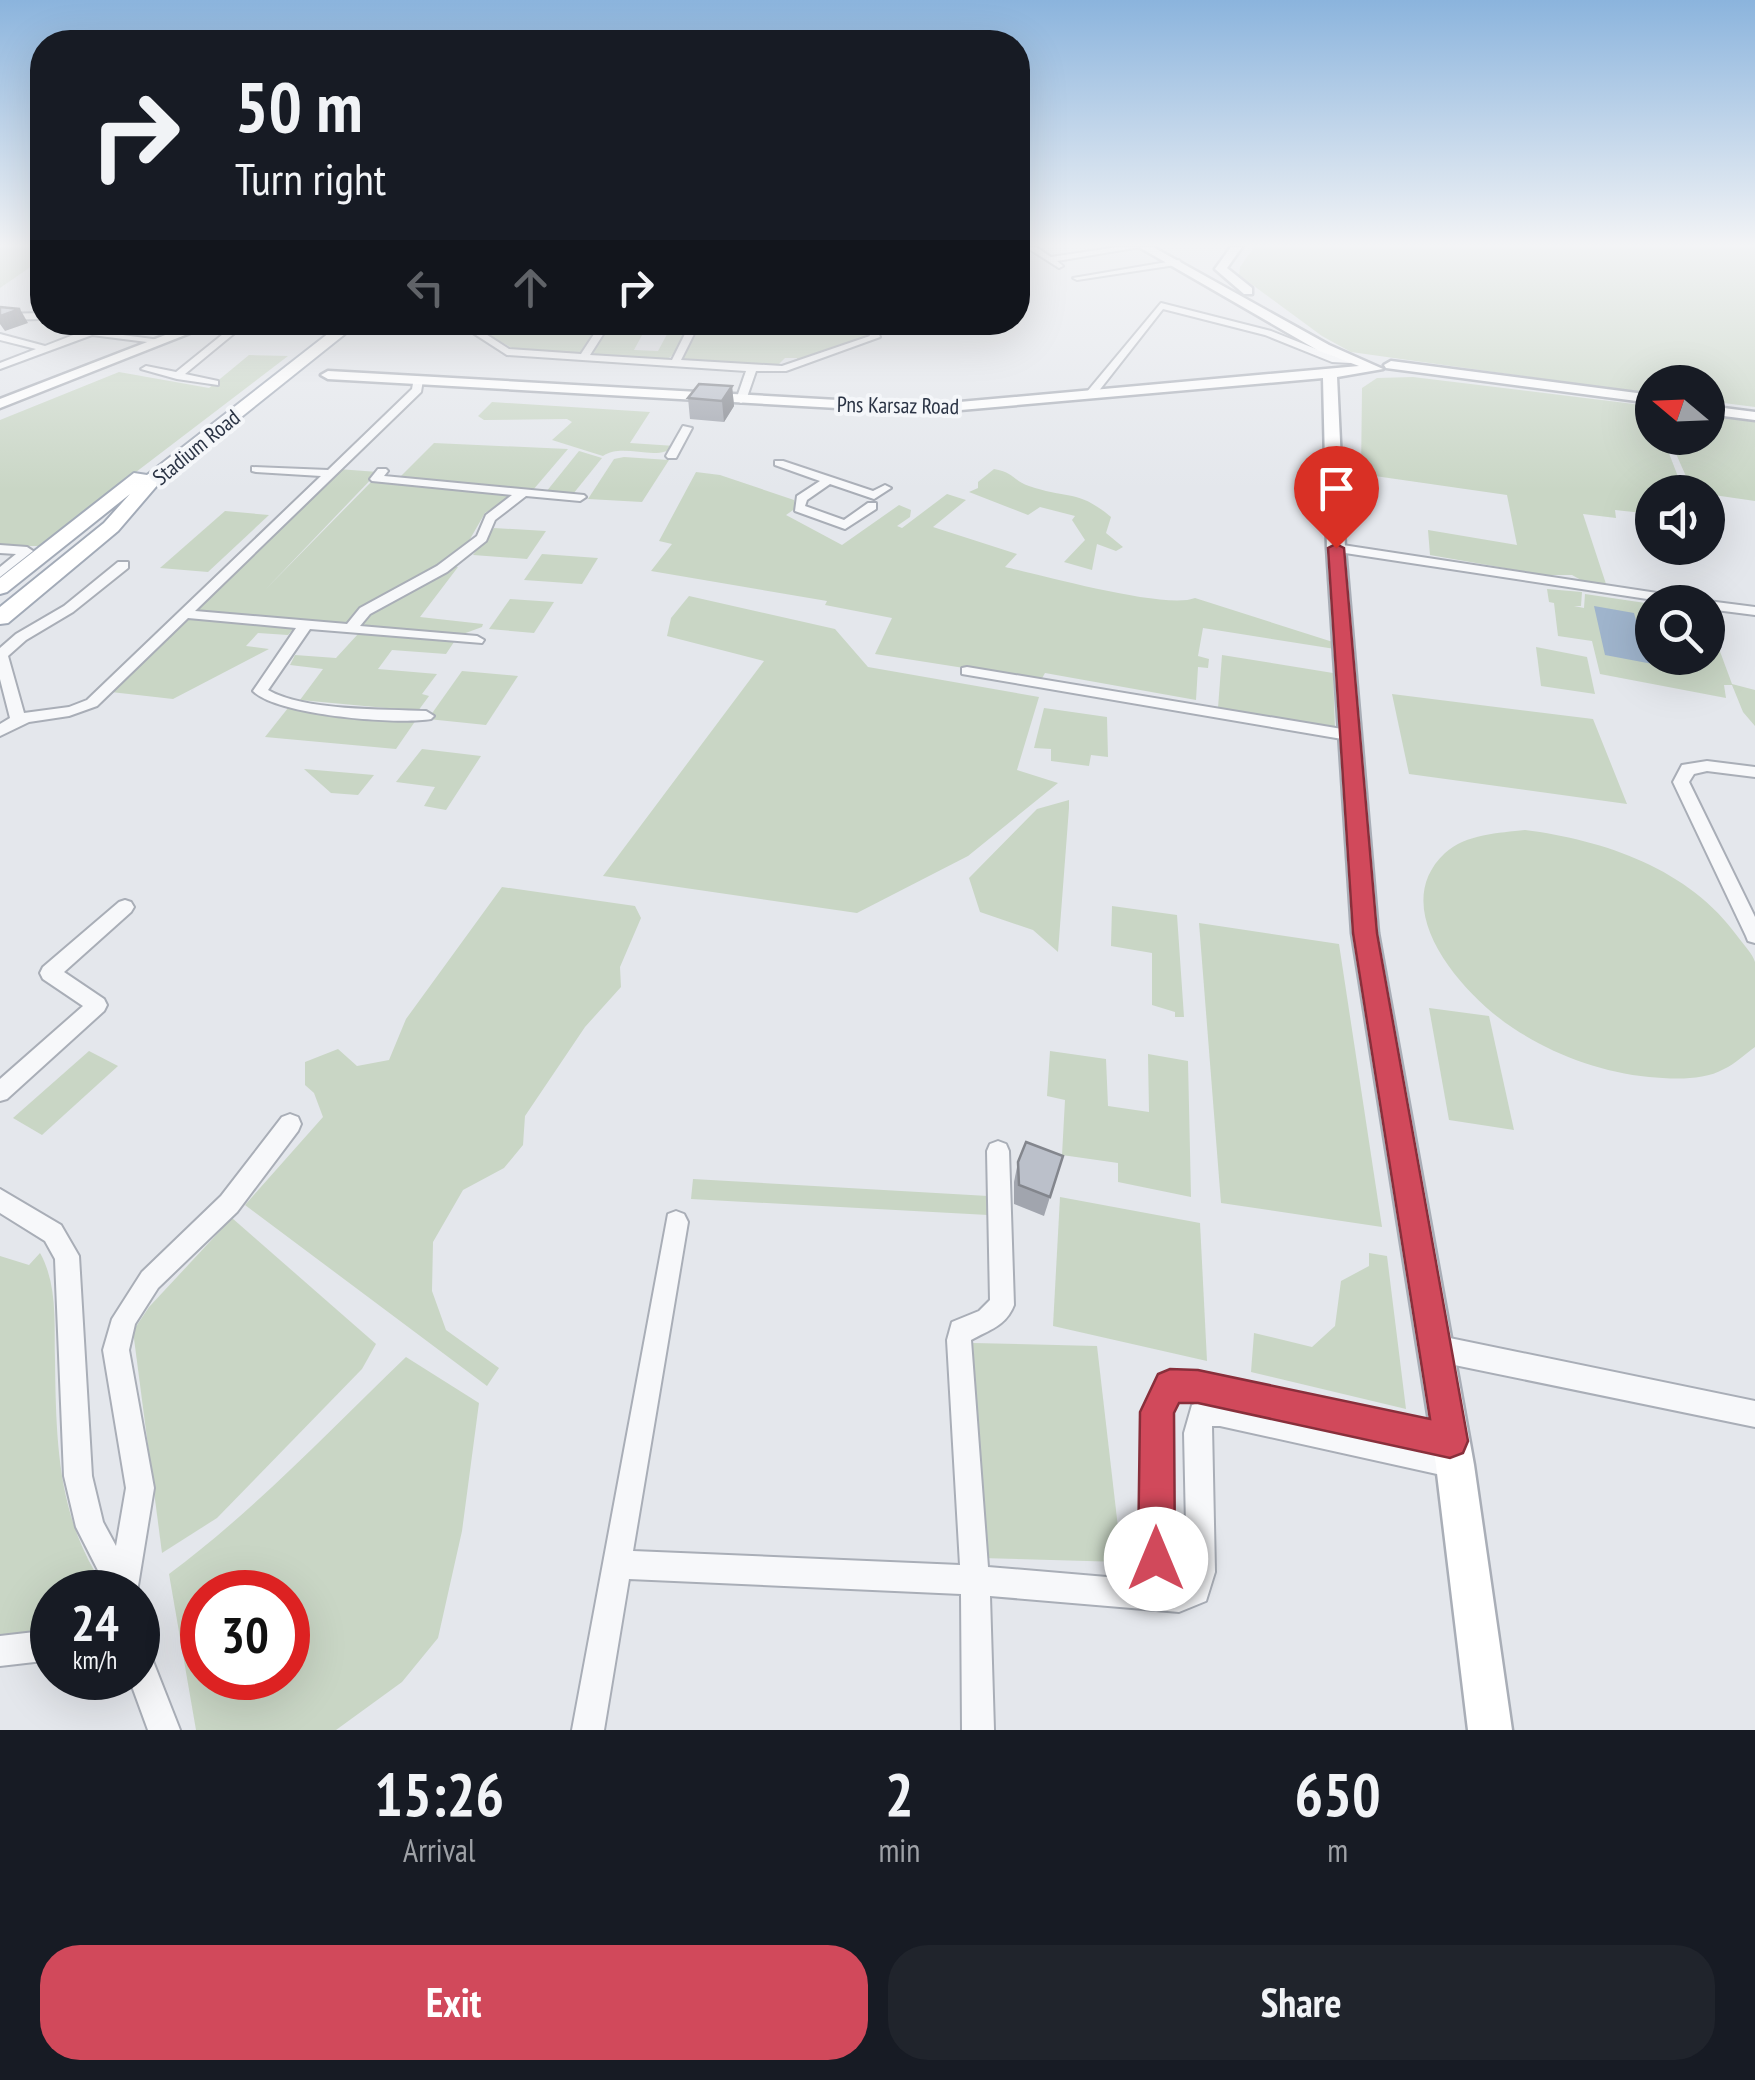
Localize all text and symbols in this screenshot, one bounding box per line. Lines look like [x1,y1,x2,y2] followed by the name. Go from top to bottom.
[235,61,363,151] text: 50 m
[70,70,200,200] icon: right
[235,149,386,207] text: Turn right
[398,260,453,315] icon: left
[503,260,558,315] icon: ahead
[608,260,663,315] icon: right
[1635,365,1725,455] north arrow
[1635,365,1725,675] map controls
[837,390,959,420] street label: Pns Karsaz Road
[147,403,245,491] street label: Stadium Road
[1294,446,1379,549] pin
[1309,461,1364,516] icon: arrive
[1635,475,1725,565] button: sound
[1635,585,1725,675] button: search
[1104,1507,1208,1611] position arrow
[180,1570,310,1700] speed limit sign: 30
[71,1590,119,1655] text: 24
[73,1644,117,1676] text: km/h
[374,1755,504,1833] text: 15:26
[885,1755,914,1833] text: 2
[1295,1755,1381,1833] text: 650
[403,1829,475,1871] text: Arrival
[878,1829,920,1871] text: min
[1327,1829,1348,1871] text: m
[40,1945,868,2060] button: Exit
[888,1945,1715,2060] button: Share

